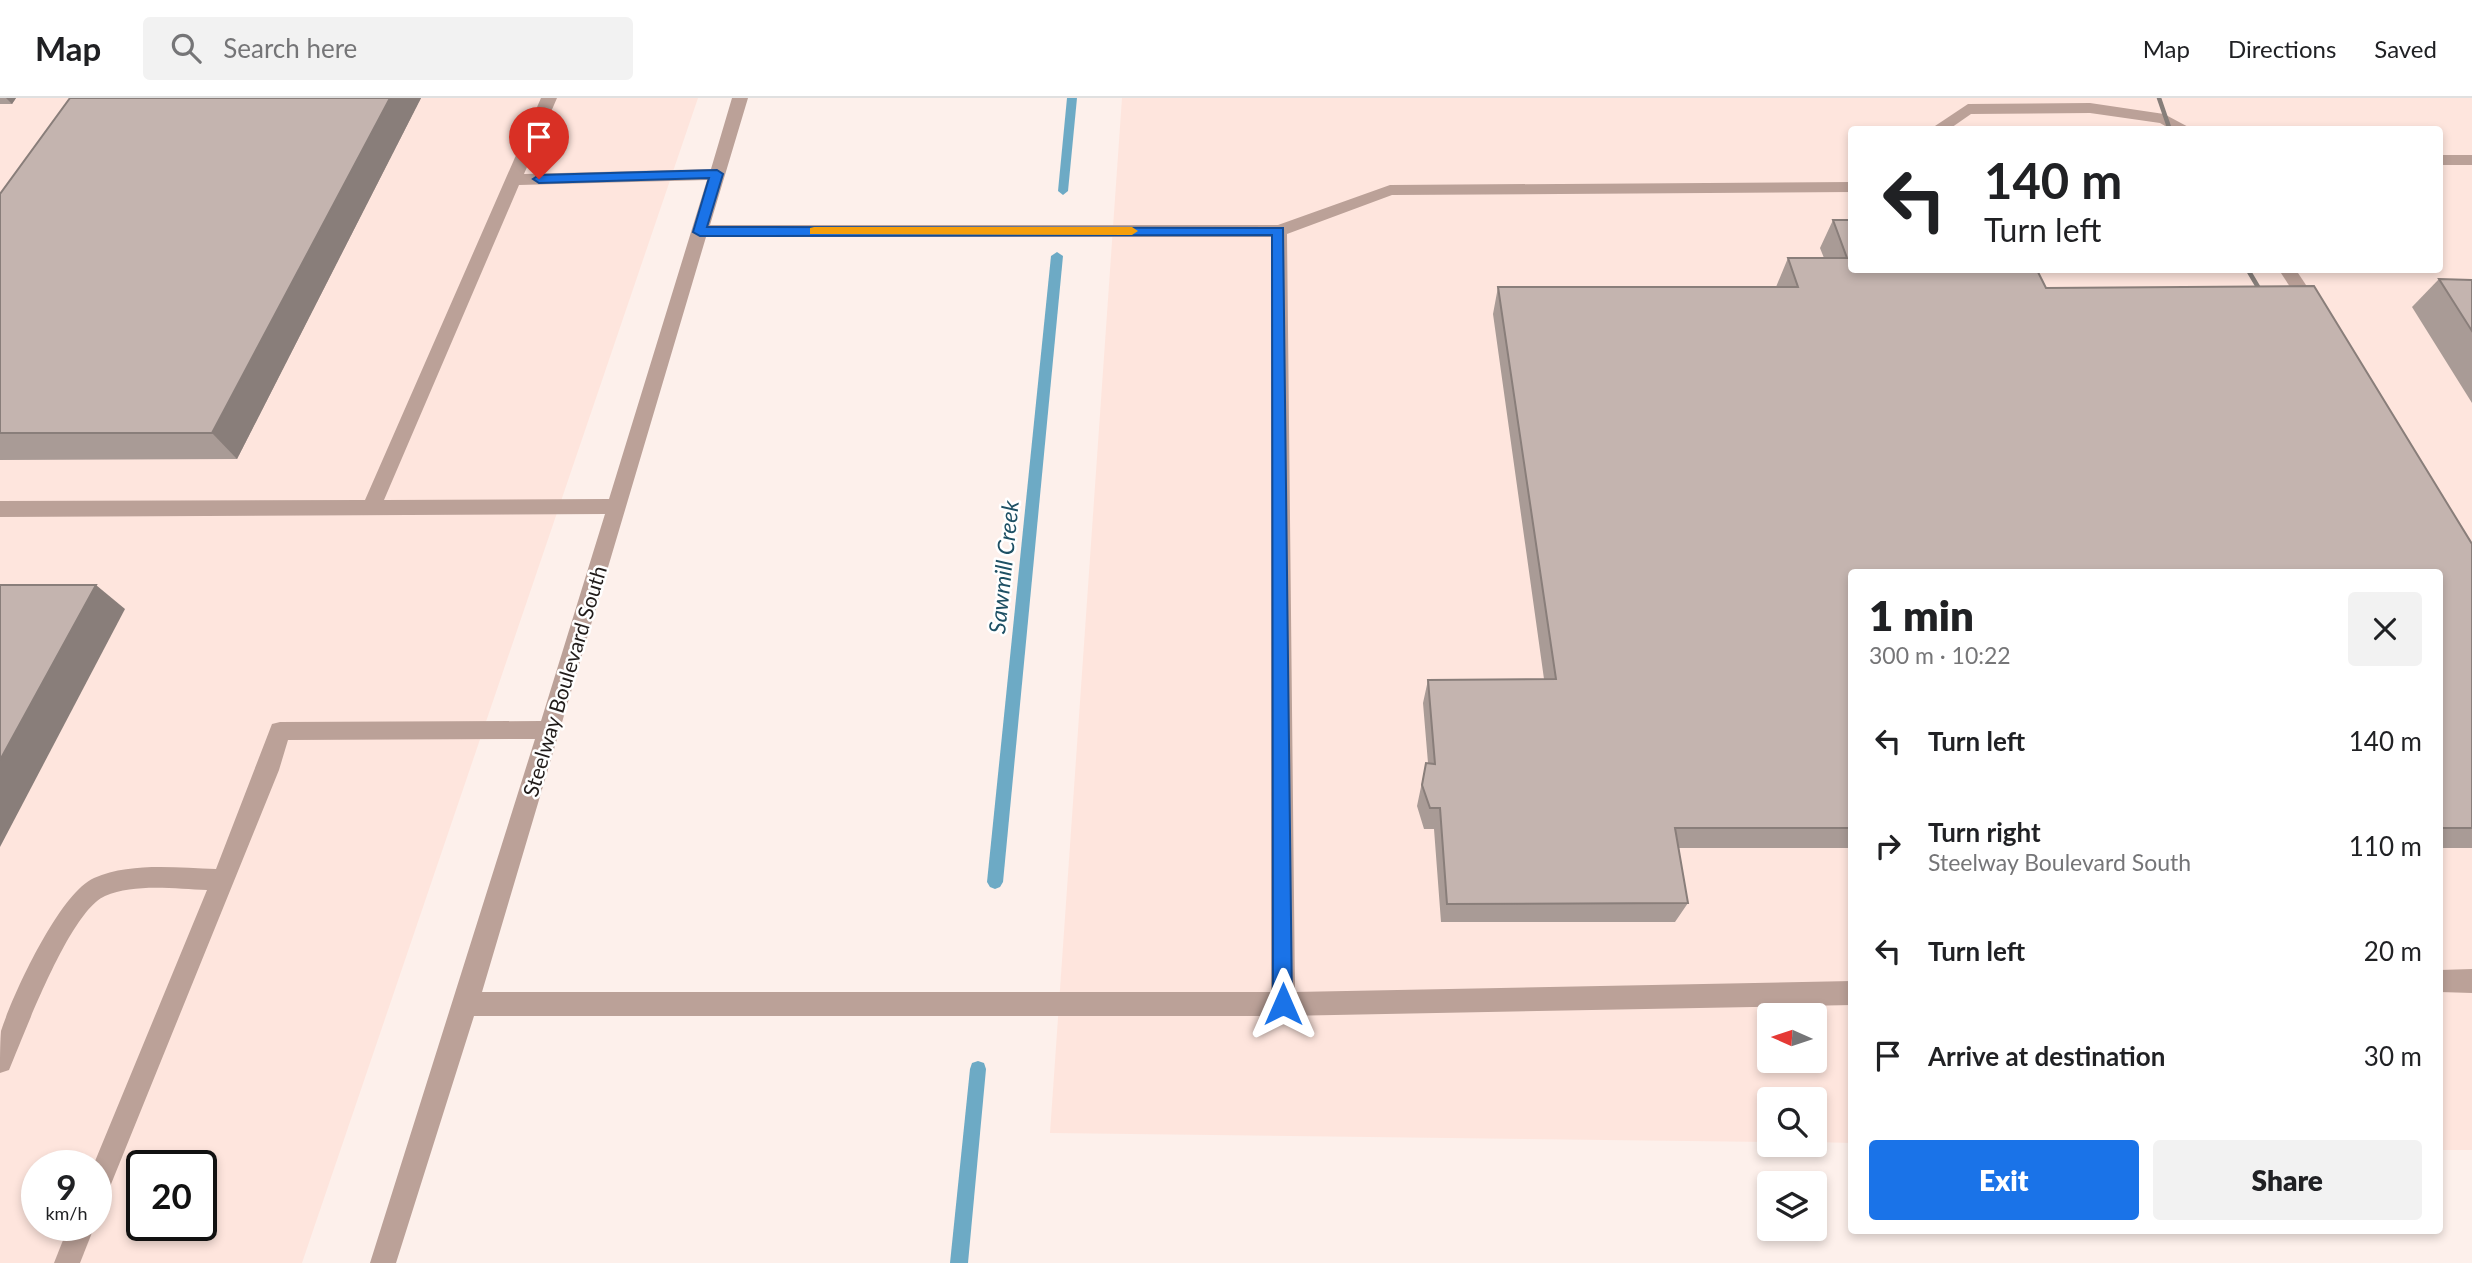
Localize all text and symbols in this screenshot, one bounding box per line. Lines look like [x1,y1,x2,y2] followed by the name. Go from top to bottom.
[143,17,633,80] search box
[35,28,101,68] text: Map
[167,29,205,67] icon: search
[223,32,357,64] text: Search here
[2143,34,2190,63] text: Map
[2228,34,2336,63] text: Directions
[2374,34,2437,63] text: Saved
[509,107,569,179] pin
[520,118,558,156] icon: arrive
[1984,151,2122,209] text: 140 m
[1869,154,1960,245] icon: left
[1984,210,2101,249] text: Turn left
[982,498,1024,635] water label: Sawmill Creek
[517,562,611,800] street label: Steelway Boulevard South
[1869,590,1974,640] text: 1 min
[2348,592,2422,666] button: close
[1869,641,2011,669] text: 300 m · 10:22
[1869,722,1907,760] icon: left
[1928,725,2025,757] text: Turn left
[2349,725,2422,757] text: 140 m
[1928,816,2041,848] text: Turn right
[1869,827,1907,865] icon: right
[2349,830,2422,862] text: 110 m
[1928,848,2191,876] text: Steelway Boulevard South
[1869,932,1907,970] icon: left
[1928,935,2025,967] text: Turn left
[2364,935,2422,967] text: 20 m
[1246,967,1320,1041] position arrow
[1757,1003,1827,1073] north arrow
[1757,1003,1827,1241] map controls
[1869,1037,1907,1075] icon: arrive
[1928,1040,2165,1072] text: Arrive at destination
[2364,1040,2422,1072] text: 30 m
[1757,1087,1827,1157] button: search
[1869,1140,2139,1220] button: Exit
[2153,1140,2422,1220] button: Share
[126,1150,217,1241] speed limit sign: 20
[56,1165,77,1207] text: 9
[1757,1171,1827,1241] button: layers
[45,1202,88,1224] text: km/h

